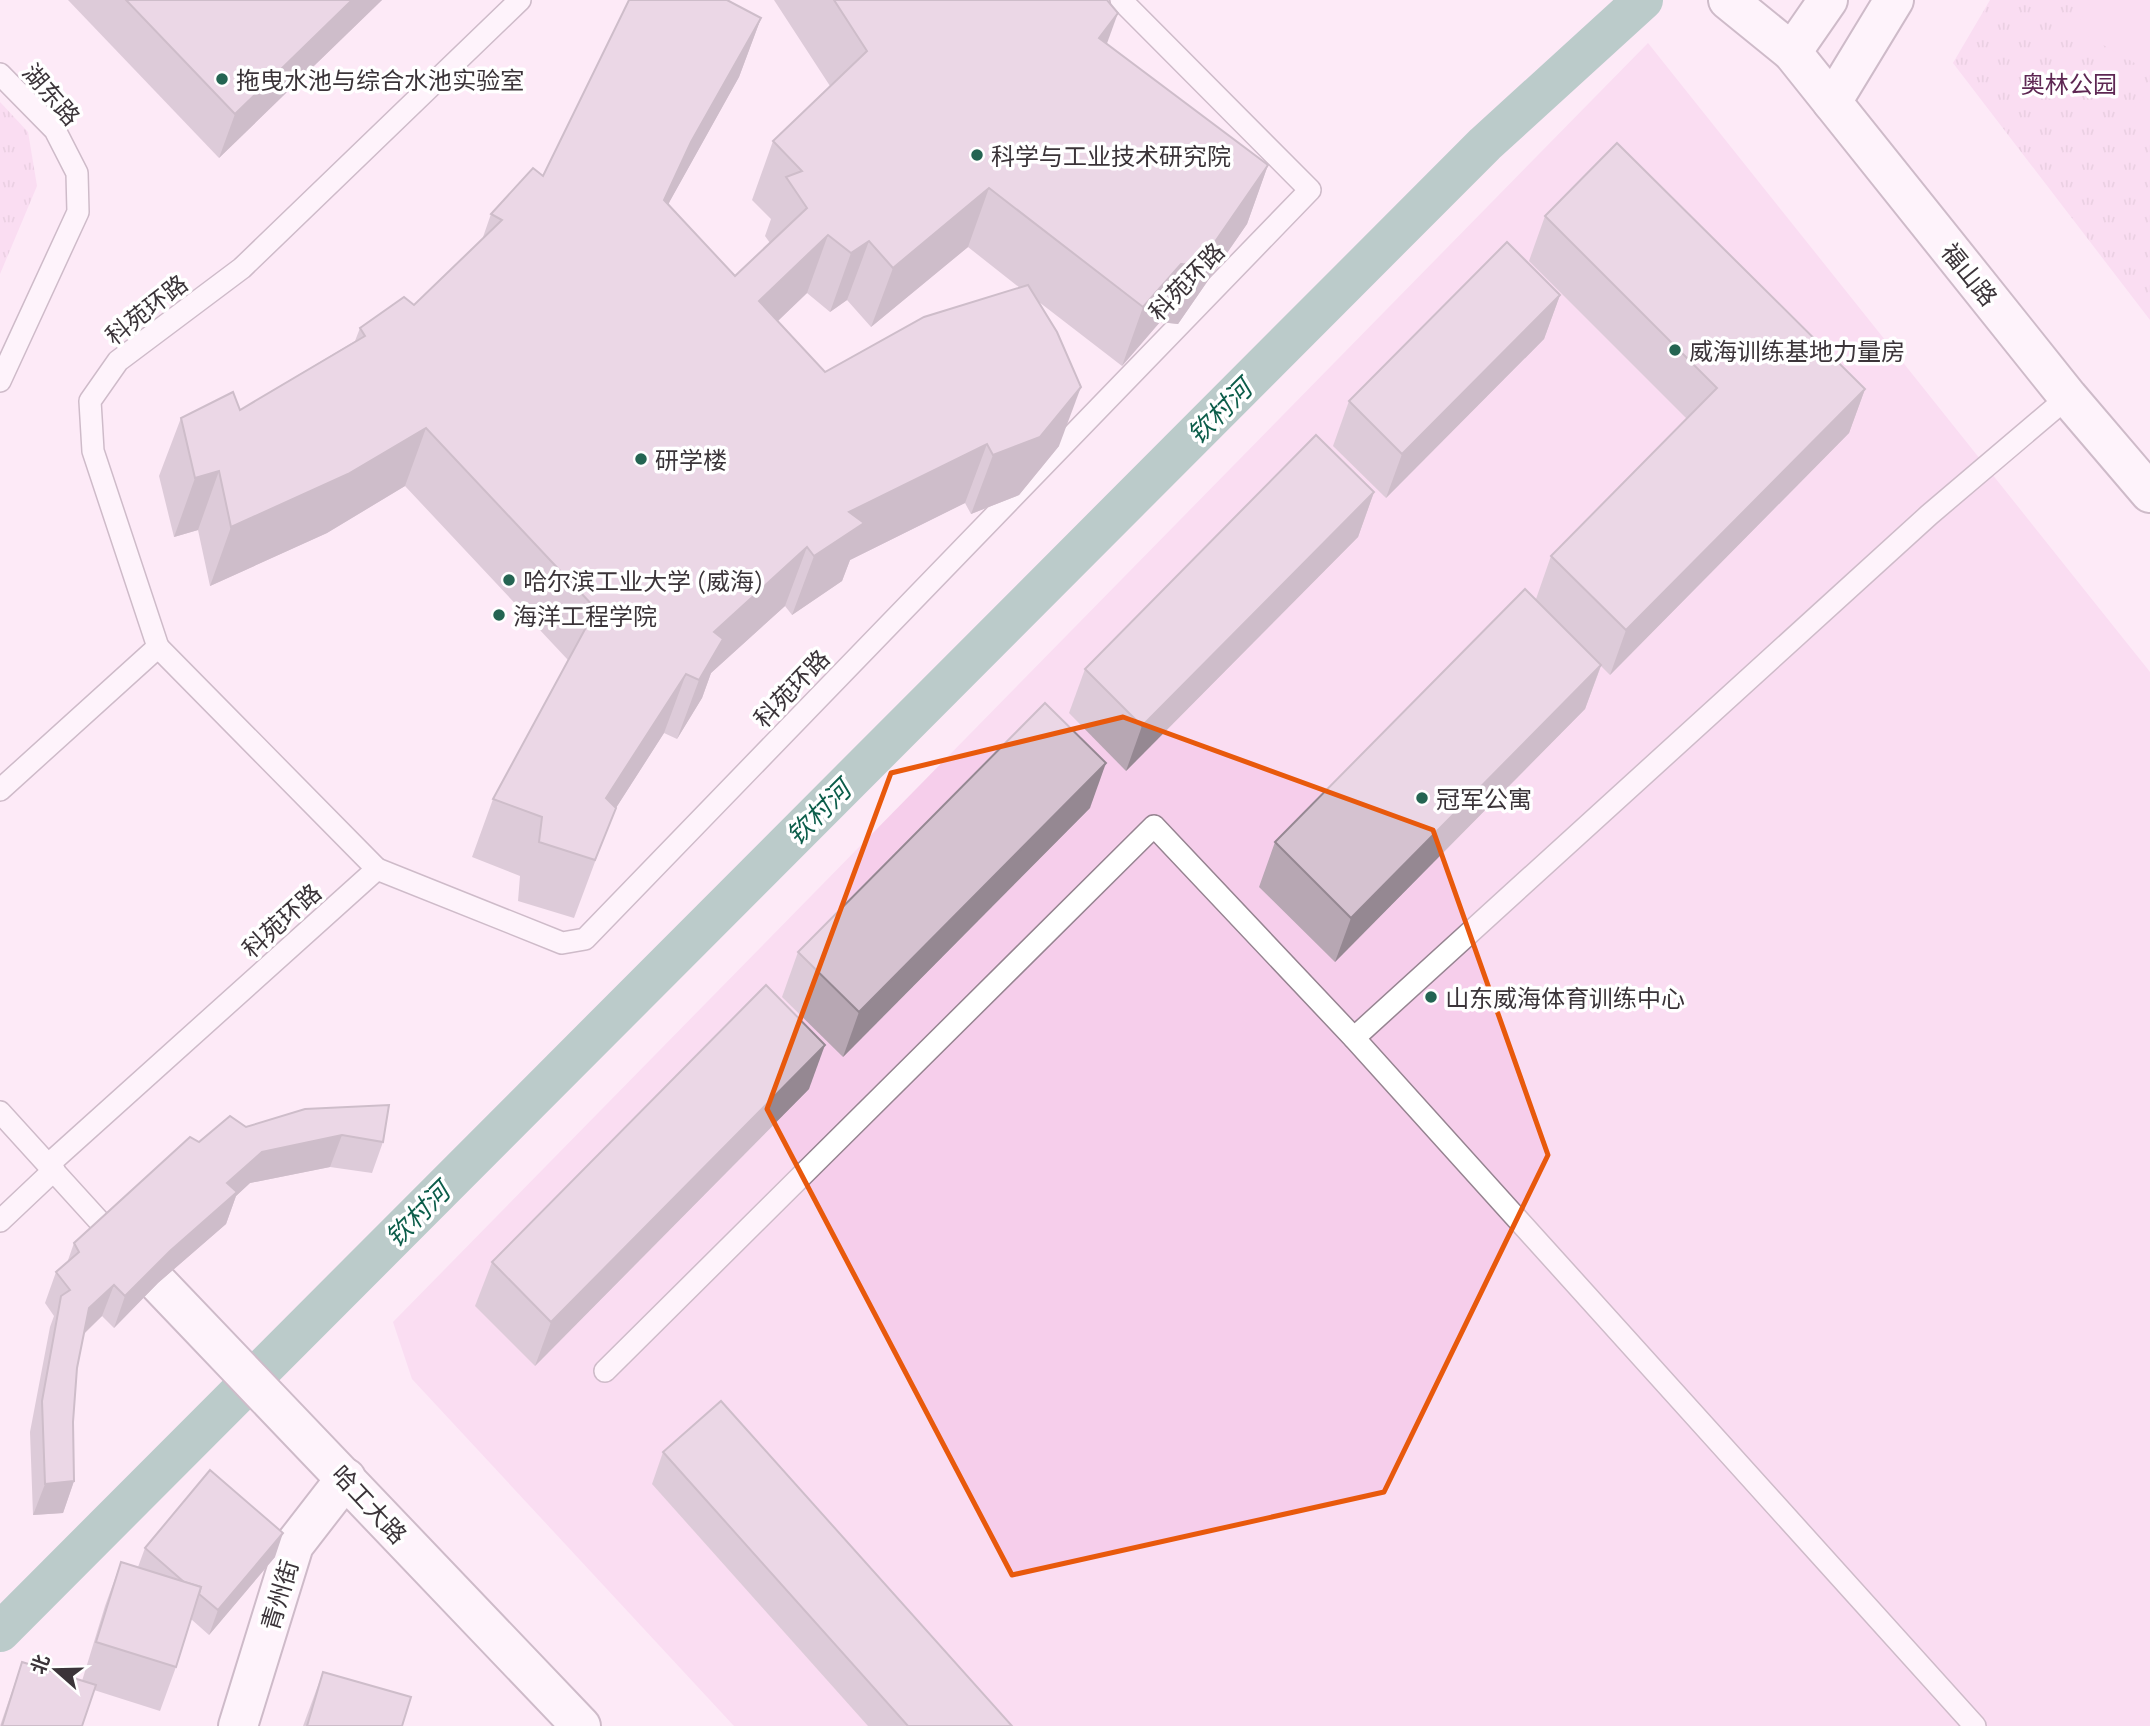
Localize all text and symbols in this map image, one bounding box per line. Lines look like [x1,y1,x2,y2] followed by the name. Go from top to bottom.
[16,56,88,132] street label: 湖东路
[236,63,524,96] place label: 拖曳水池与综合水池实验室
[2021,67,2117,100] park label: 奥林公园
[214,71,230,87] marker: 拖曳水池与综合水池实验室
[991,139,1231,172] place label: 科学与工业技术研究院
[969,147,985,163] marker: 科学与工业技术研究院
[1141,235,1231,327] street label: 科苑环路
[1935,236,2005,312] street label: 福山路
[98,266,194,352] street label: 科苑环路
[1689,334,1905,367] place label: 威海训练基地力量房
[1667,342,1683,358] marker: 威海训练基地力量房
[1179,367,1263,451] water label: 钦村河
[655,443,727,476] place label: 研学楼
[633,451,649,467] marker: 研学楼
[523,564,764,597] place label: 哈尔滨工业大学 (威海)
[501,572,517,588] marker: 哈尔滨工业大学 (威海)
[513,599,657,632] place label: 海洋工程学院
[491,607,507,623] marker: 海洋工程学院
[746,642,836,734] street label: 科苑环路
[778,768,862,852] water label: 钦村河
[1436,782,1532,815] place label: 冠军公寓
[1414,790,1430,806] marker: 冠军公寓
[234,876,328,964] street label: 科苑环路
[1445,981,1685,1014] place label: 山东威海体育训练中心
[1423,989,1439,1005] marker: 山东威海体育训练中心
[377,1170,461,1254] water label: 钦村河
[325,1458,415,1550] street label: 哈工大路
[253,1556,305,1634] street label: 青州街
[21,1635,91,1705] north arrow
[25,1651,55,1678] text: 北

